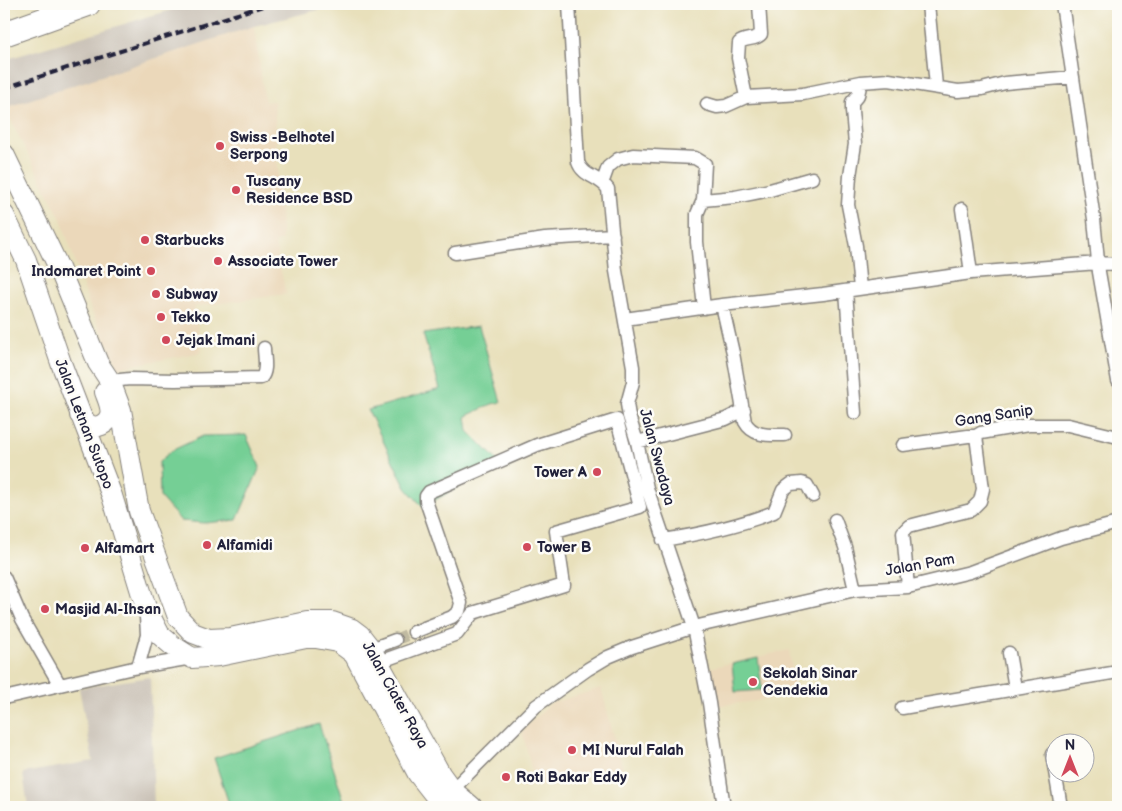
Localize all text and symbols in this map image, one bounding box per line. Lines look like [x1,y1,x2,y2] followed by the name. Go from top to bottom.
[230,128,334,164] place label: Swiss -Belhotel Serpong
[214,140,226,152] marker: Swiss -Belhotel Serpong
[246,172,353,208] place label: Tuscany Residence BSD
[230,184,242,196] marker: Tuscany Residence BSD
[155,231,224,250] place label: Starbucks
[139,234,151,246] marker: Starbucks
[227,252,339,271] place label: Associate Tower
[212,255,224,267] marker: Associate Tower
[31,262,141,281] place label: Indomaret Point
[145,265,157,277] marker: Indomaret Point
[166,285,218,304] place label: Subway
[150,288,162,300] marker: Subway
[171,308,211,327] place label: Tekko
[155,311,167,323] marker: Tekko
[176,331,255,350] place label: Jejak Imani
[160,334,172,346] marker: Jejak Imani
[50,356,118,492] street label: Jalan Letnan Sutopo
[954,400,1035,432] street label: Gang Sanip
[635,407,679,507] street label: Jalan Swadaya
[534,463,588,482] place label: Tower A
[591,466,603,478] marker: Tower A
[216,536,273,555] place label: Alfamidi
[537,538,592,557] place label: Tower B
[94,539,154,558] place label: Alfamart
[201,539,213,551] marker: Alfamidi
[521,541,533,553] marker: Tower B
[79,542,91,554] marker: Alfamart
[884,550,956,580] street label: Jalan Pam
[55,600,161,619] place label: Masjid Al-Ihsan
[39,603,51,615] marker: Masjid Al-Ihsan
[358,638,432,752] street label: Jalan Ciater Raya
[763,664,858,700] place label: Sekolah Sinar Cendekia
[747,676,759,688] marker: Sekolah Sinar Cendekia
[1044,734,1094,784] north arrow
[1065,737,1075,754] text: N
[582,741,684,760] place label: MI Nurul Falah
[566,744,578,756] marker: MI Nurul Falah
[516,768,627,787] place label: Roti Bakar Eddy
[500,771,512,783] marker: Roti Bakar Eddy

